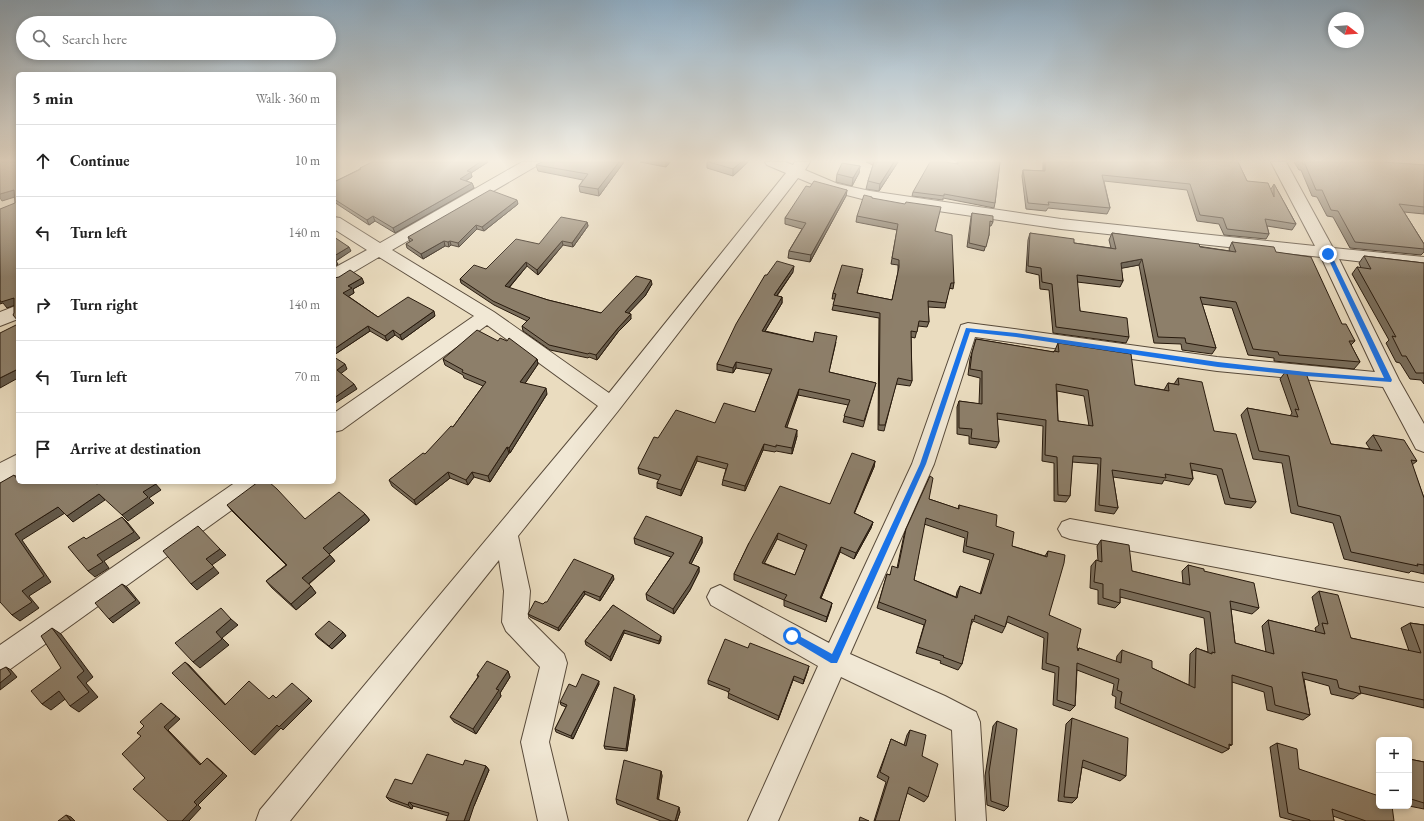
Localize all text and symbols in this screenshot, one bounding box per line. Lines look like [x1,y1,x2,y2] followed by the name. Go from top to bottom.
[1328,12,1364,48] north arrow
[16,16,336,60] search box
[30,27,52,49] icon: search
[62,29,127,48] text: Search here
[32,87,73,109] text: 5 min
[256,90,320,107] text: Walk · 360 m
[32,150,54,172] icon: ahead
[70,151,130,170] text: Continue
[295,152,320,169] text: 10 m
[32,222,54,244] icon: left
[70,223,127,242] text: Turn left
[289,224,320,241] text: 140 m
[1319,245,1337,263] route end
[32,294,54,316] icon: right
[70,295,138,314] text: Turn right
[289,296,320,313] text: 140 m
[32,366,54,388] icon: left
[70,367,127,386] text: Turn left
[295,368,320,385] text: 70 m
[32,438,54,460] icon: arrive
[70,439,201,458] text: Arrive at destination
[783,627,801,645] route start
[1376,737,1412,809] map controls
[1376,737,1412,773] button: +
[1376,773,1412,809] button: −

